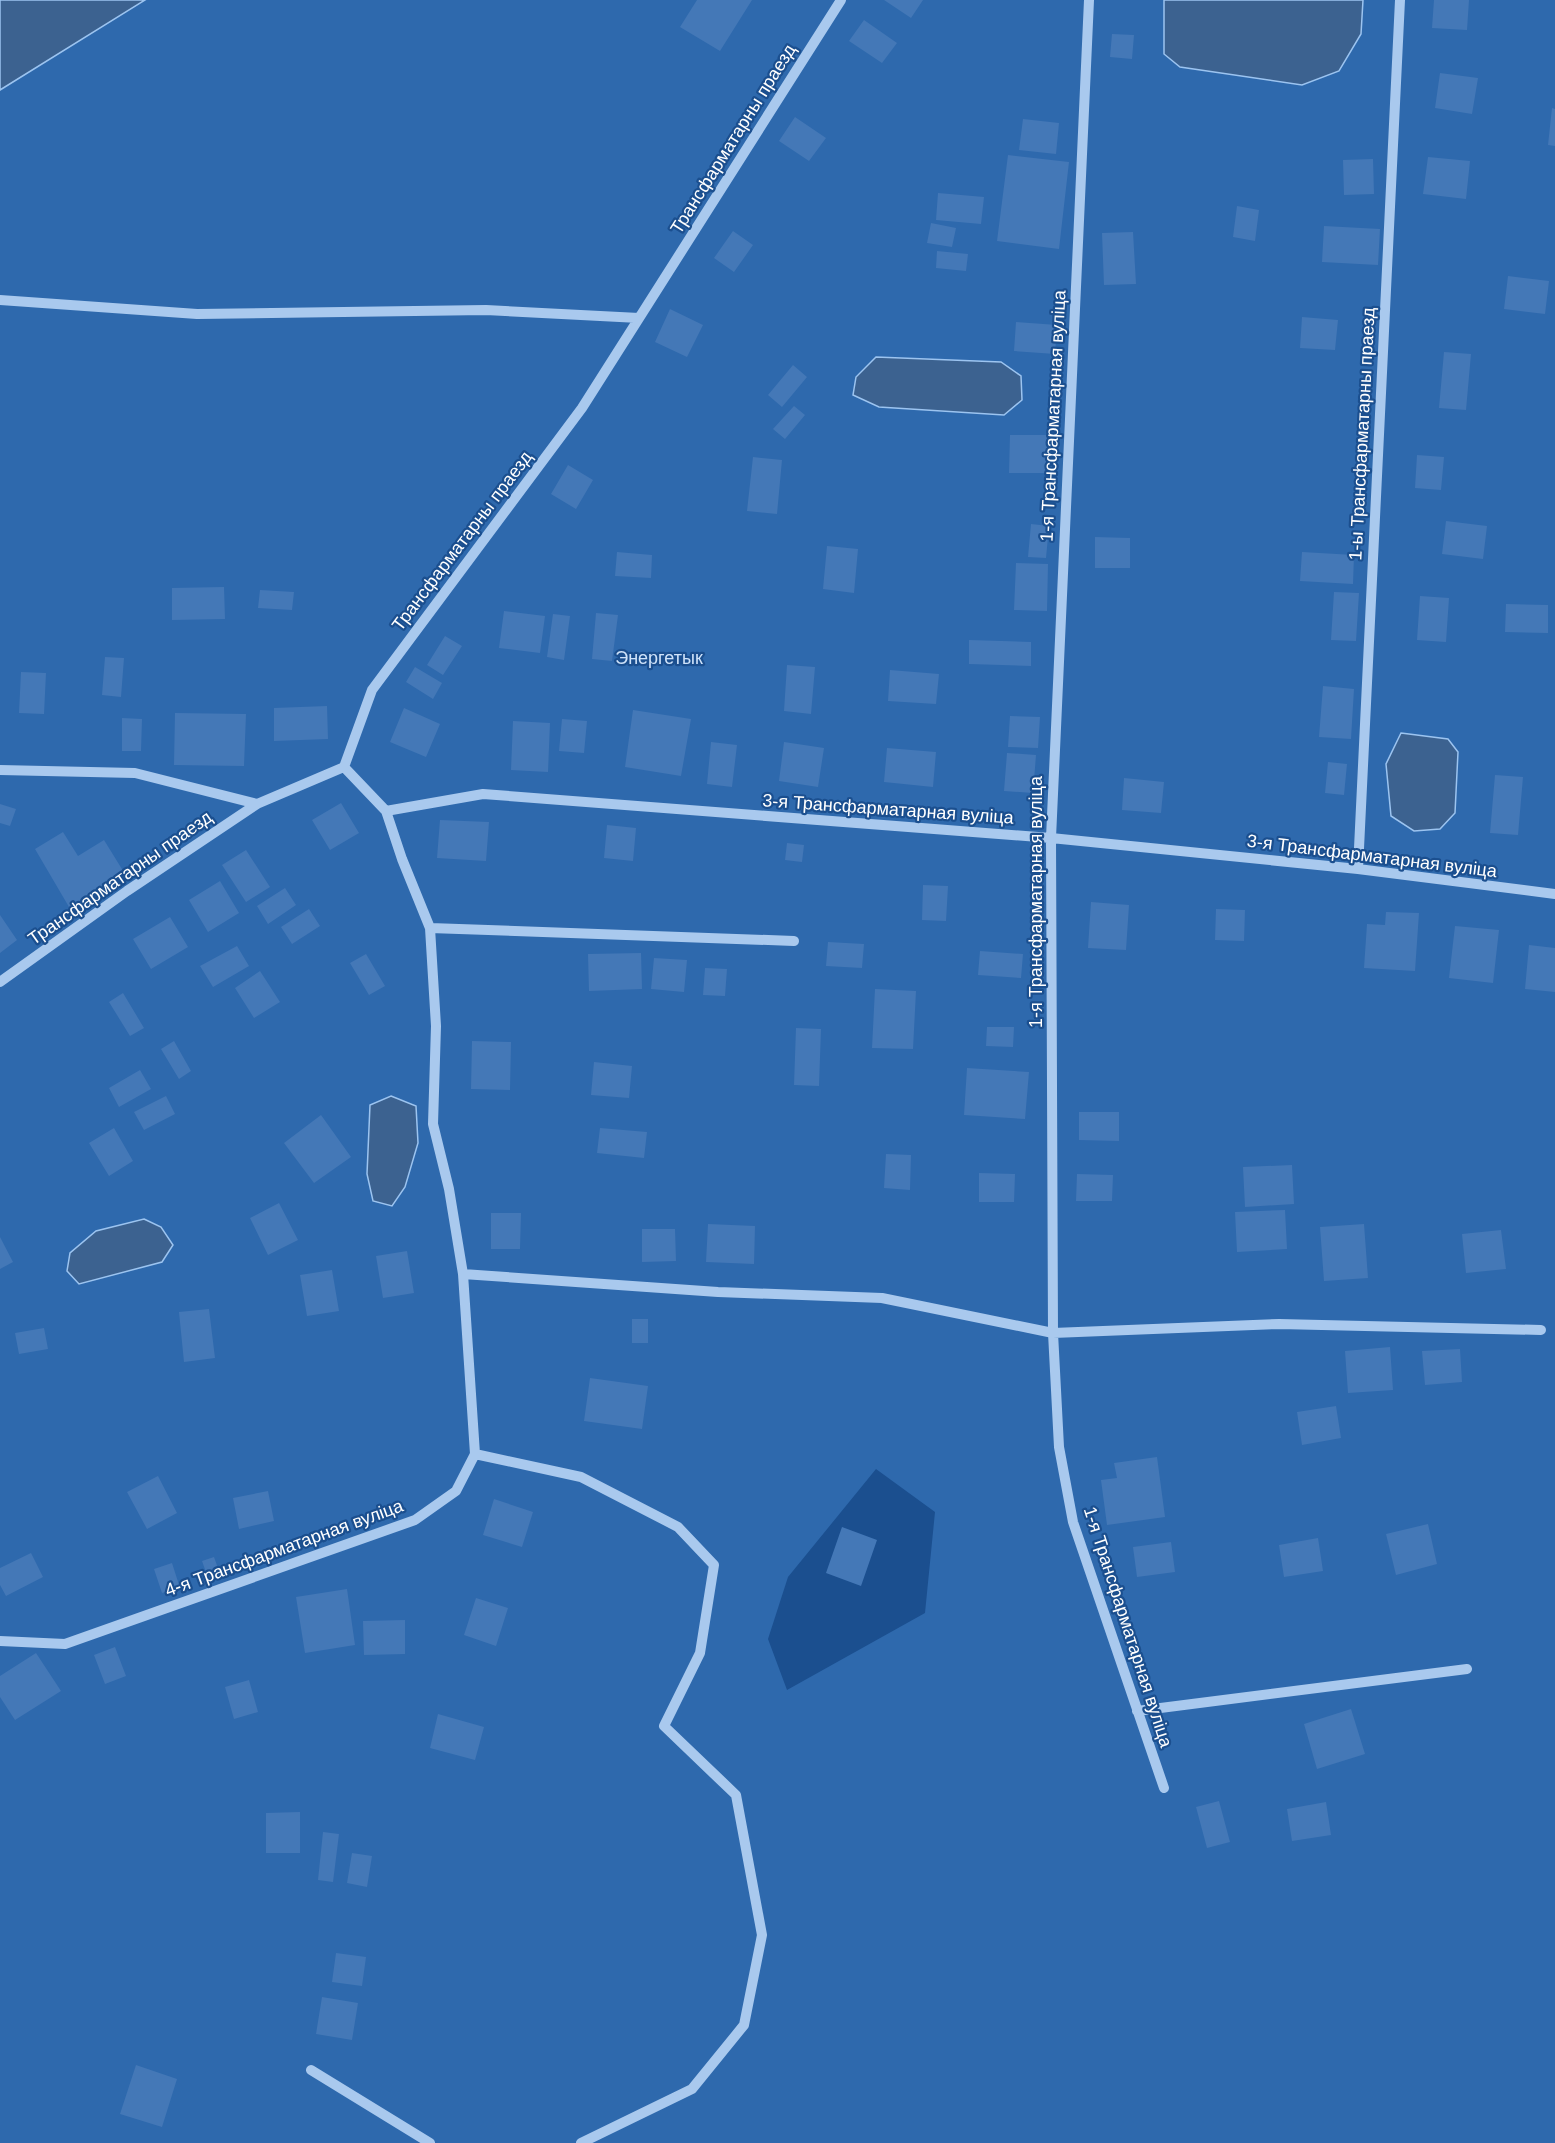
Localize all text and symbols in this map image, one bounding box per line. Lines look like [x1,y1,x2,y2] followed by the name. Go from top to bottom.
[666,40,800,237] street label: Трансфарматарны праезд
[1036,289,1070,542] street label: 1-я Трансфарматарная вуліца
[1345,306,1379,561] street label: 1-ы Трансфарматарны праезд
[388,447,536,635] street label: Трансфарматарны праезд
[615,648,703,668] park label: Энергетык
[1026,775,1046,1028] street label: 1-я Трансфарматарная вуліца
[762,790,1015,828] street label: 3-я Трансфарматарная вуліца
[24,807,216,949] street label: Трансфарматарны праезд
[1246,831,1499,881] street label: 3-я Трансфарматарная вуліца
[162,1495,407,1600] street label: 4-я Трансфарматарная вуліца
[1080,1504,1177,1751] street label: 1-я Трансфарматарная вуліца

